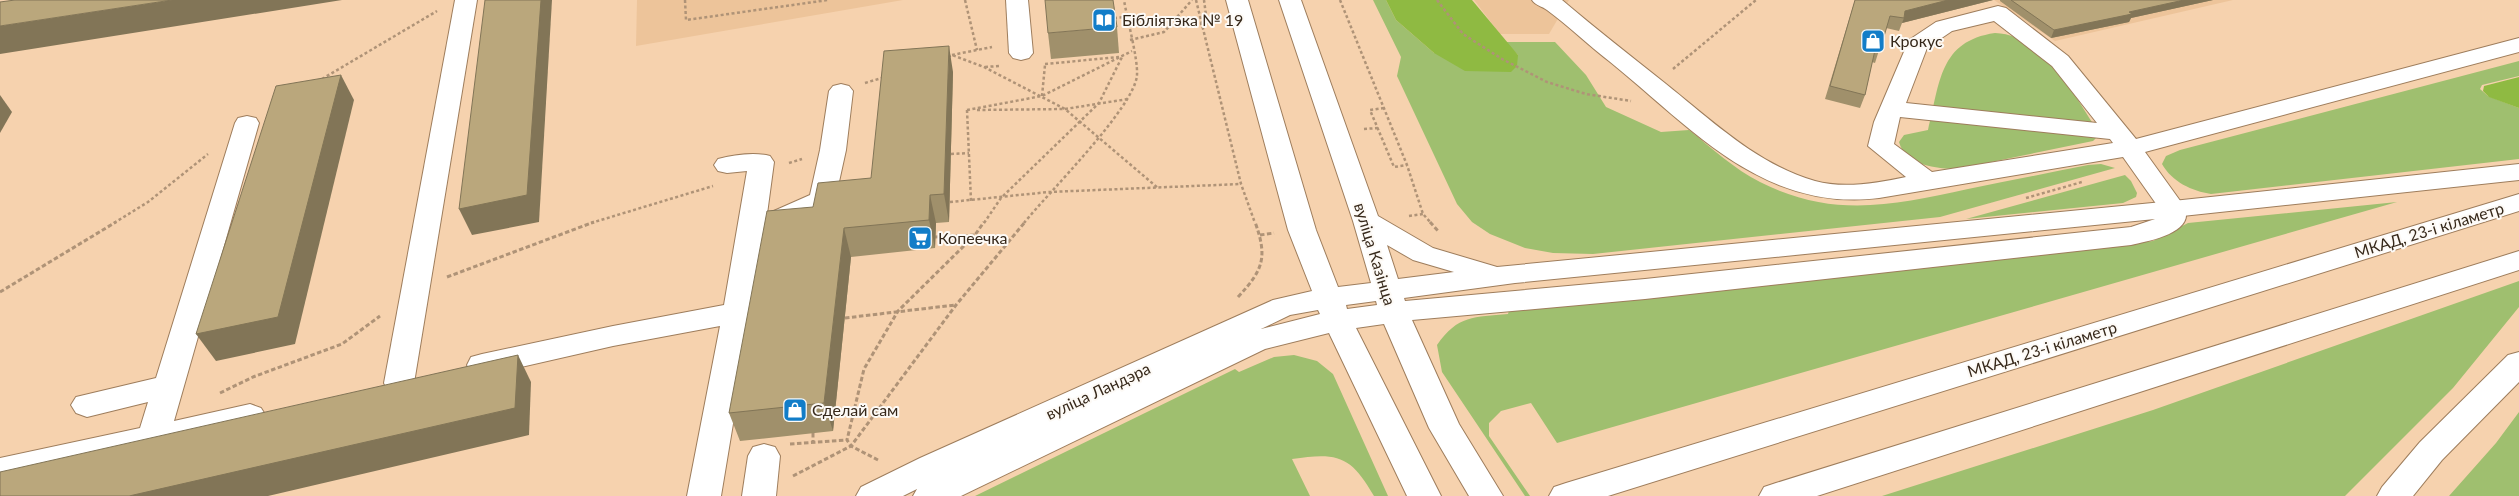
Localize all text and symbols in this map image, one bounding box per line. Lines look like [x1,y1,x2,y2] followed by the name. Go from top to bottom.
[1091,7,1117,33] library icon: Бібліятэка № 19
[1122,10,1243,29] place label: Бібліятэка № 19
[1860,28,1886,54] shop icon: Крокус
[1890,31,1943,50] place label: Крокус
[2352,198,2506,261] street label: МКАД, 23-і кіламетр
[1351,200,1400,307] street label: вуліца Казінца
[907,225,933,251] supermarket icon: Копеечка
[938,228,1008,247] place label: Копеечка
[1965,317,2119,380] street label: МКАД, 23-і кіламетр
[1043,358,1153,423] street label: вуліца Ландэра
[782,397,808,423] shop icon: Сделай сам
[812,400,898,419] place label: Сделай сам

